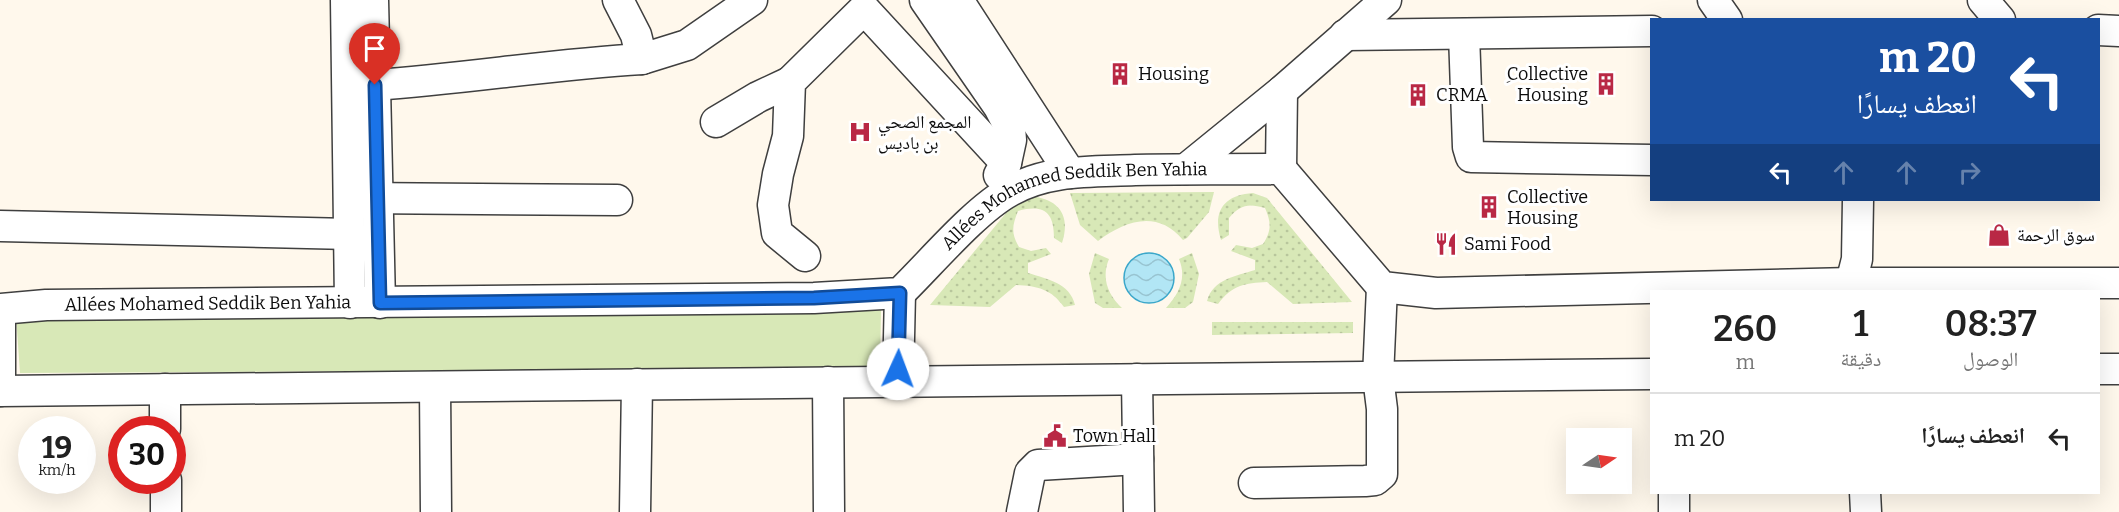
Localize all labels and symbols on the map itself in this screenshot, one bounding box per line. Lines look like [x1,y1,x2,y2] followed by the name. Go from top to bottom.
[349,23,400,85] pin
[1107,61,1133,87] building icon: Housing
[1138,63,1209,85] place label: Housing
[1507,63,1588,106] place label: ِCollective Housing
[1593,71,1619,97] building icon: ِCollective Housing
[1405,82,1431,108] building icon: CRMA
[1436,84,1488,106] place label: CRMA
[878,111,972,154] place label: المجمع الصحي بن باديس
[847,119,873,145] hospital icon: المجمع الصحي بن باديس
[937,158,1208,255] street label: Allées Mohamed Seddik Ben Yahia
[1507,186,1588,229] place label: Collective Housing
[1476,194,1502,220] building icon: Collective Housing
[1986,222,2012,248] shop icon: سوق الرحمة
[2017,224,2095,246] place label: سوق الرحمة
[1433,231,1459,257] restaurant icon: Sami Food
[1464,233,1551,255] place label: Sami Food
[64,291,351,316] street label: Allées Mohamed Seddik Ben Yahia
[866,337,930,401] position arrow
[108,416,186,494] speed limit sign: 30
[1042,423,1068,449] public building icon: Town Hall
[1073,425,1156,447] place label: Town Hall
[1566,428,1632,494] north arrow

